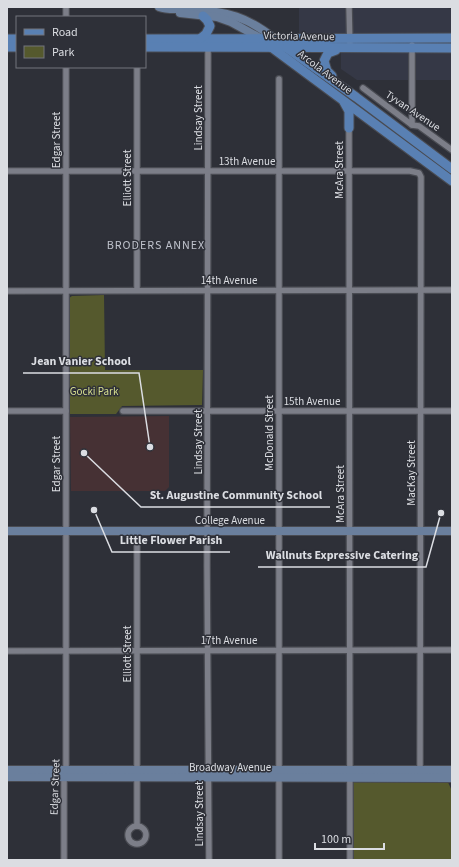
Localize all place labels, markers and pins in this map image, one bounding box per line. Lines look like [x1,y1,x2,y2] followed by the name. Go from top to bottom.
[23,349,139,373] callout: Jean Vanier School
[141,483,330,507] callout: St. Augustine Community School
[112,528,230,552] callout: Little Flower Parish
[258,543,426,567] callout: Wallnuts Expressive Catering

